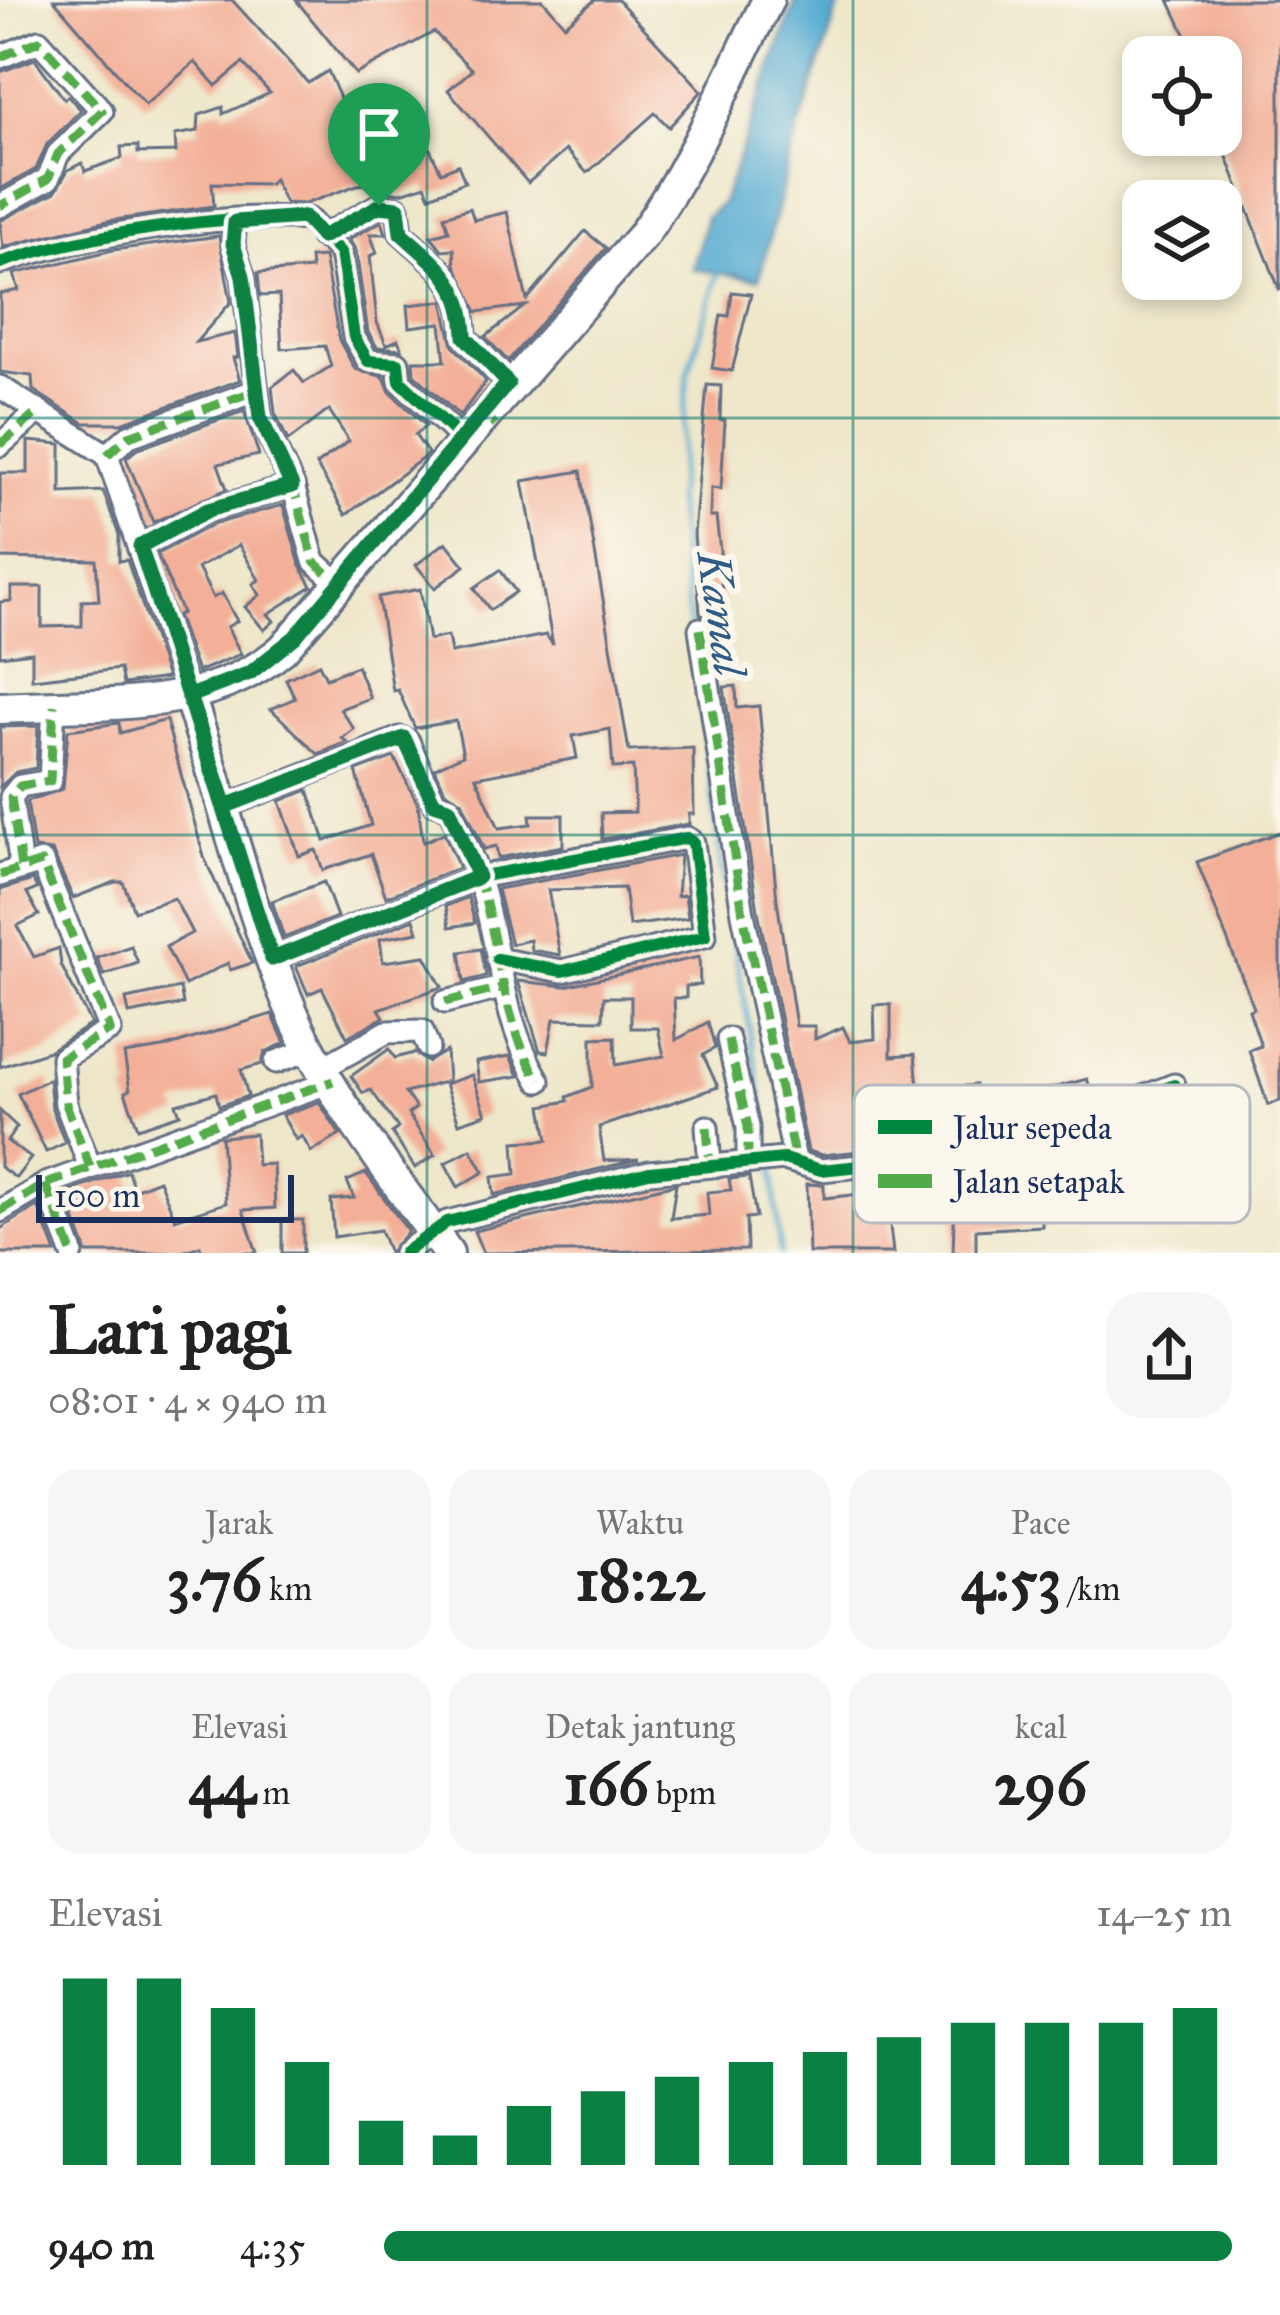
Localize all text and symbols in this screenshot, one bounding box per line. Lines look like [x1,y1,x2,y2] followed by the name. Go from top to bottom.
[1122,36,1242,300] map controls
[1122,36,1242,156] button: locate
[328,83,430,206] pin
[346,101,412,167] icon: arrive
[1122,180,1242,300] button: layers
[685,546,758,682] water label: Kamal
[854,1085,1250,1223] legend
[950,1108,1112,1149] text: Jalur sepeda
[950,1162,1125,1203] text: Jalan setapak
[36,1169,294,1222] scale bar
[54,1176,140,1216] text: 100 m
[48,1290,292,1371] text: Lari pagi
[1106,1292,1232,1418] button: share
[48,1376,327,1424] text: 08:01 · 4 × 940 m
[205,1503,273,1543] text: Jarak
[596,1503,684,1543] text: Waktu
[1011,1503,1071,1543] text: Pace
[167,1543,262,1616] text: 3.76
[575,1543,705,1616] text: 18:22
[961,1543,1061,1616] text: 4:53
[262,1569,312,1609] text: km
[1061,1569,1120,1609] text: /km
[191,1707,288,1747] text: Elevasi
[545,1707,735,1747] text: Detak jantung
[1015,1707,1067,1747] text: kcal
[188,1747,255,1820] text: 44
[564,1747,649,1820] text: 166
[994,1747,1087,1820] text: 296
[255,1773,290,1813] text: m
[649,1773,716,1813] text: bpm
[48,1889,162,1937] text: Elevasi
[1096,1889,1232,1937] text: 14–25 m
[48,2222,155,2270] text: 940 m
[240,2222,305,2270] text: 4:35

